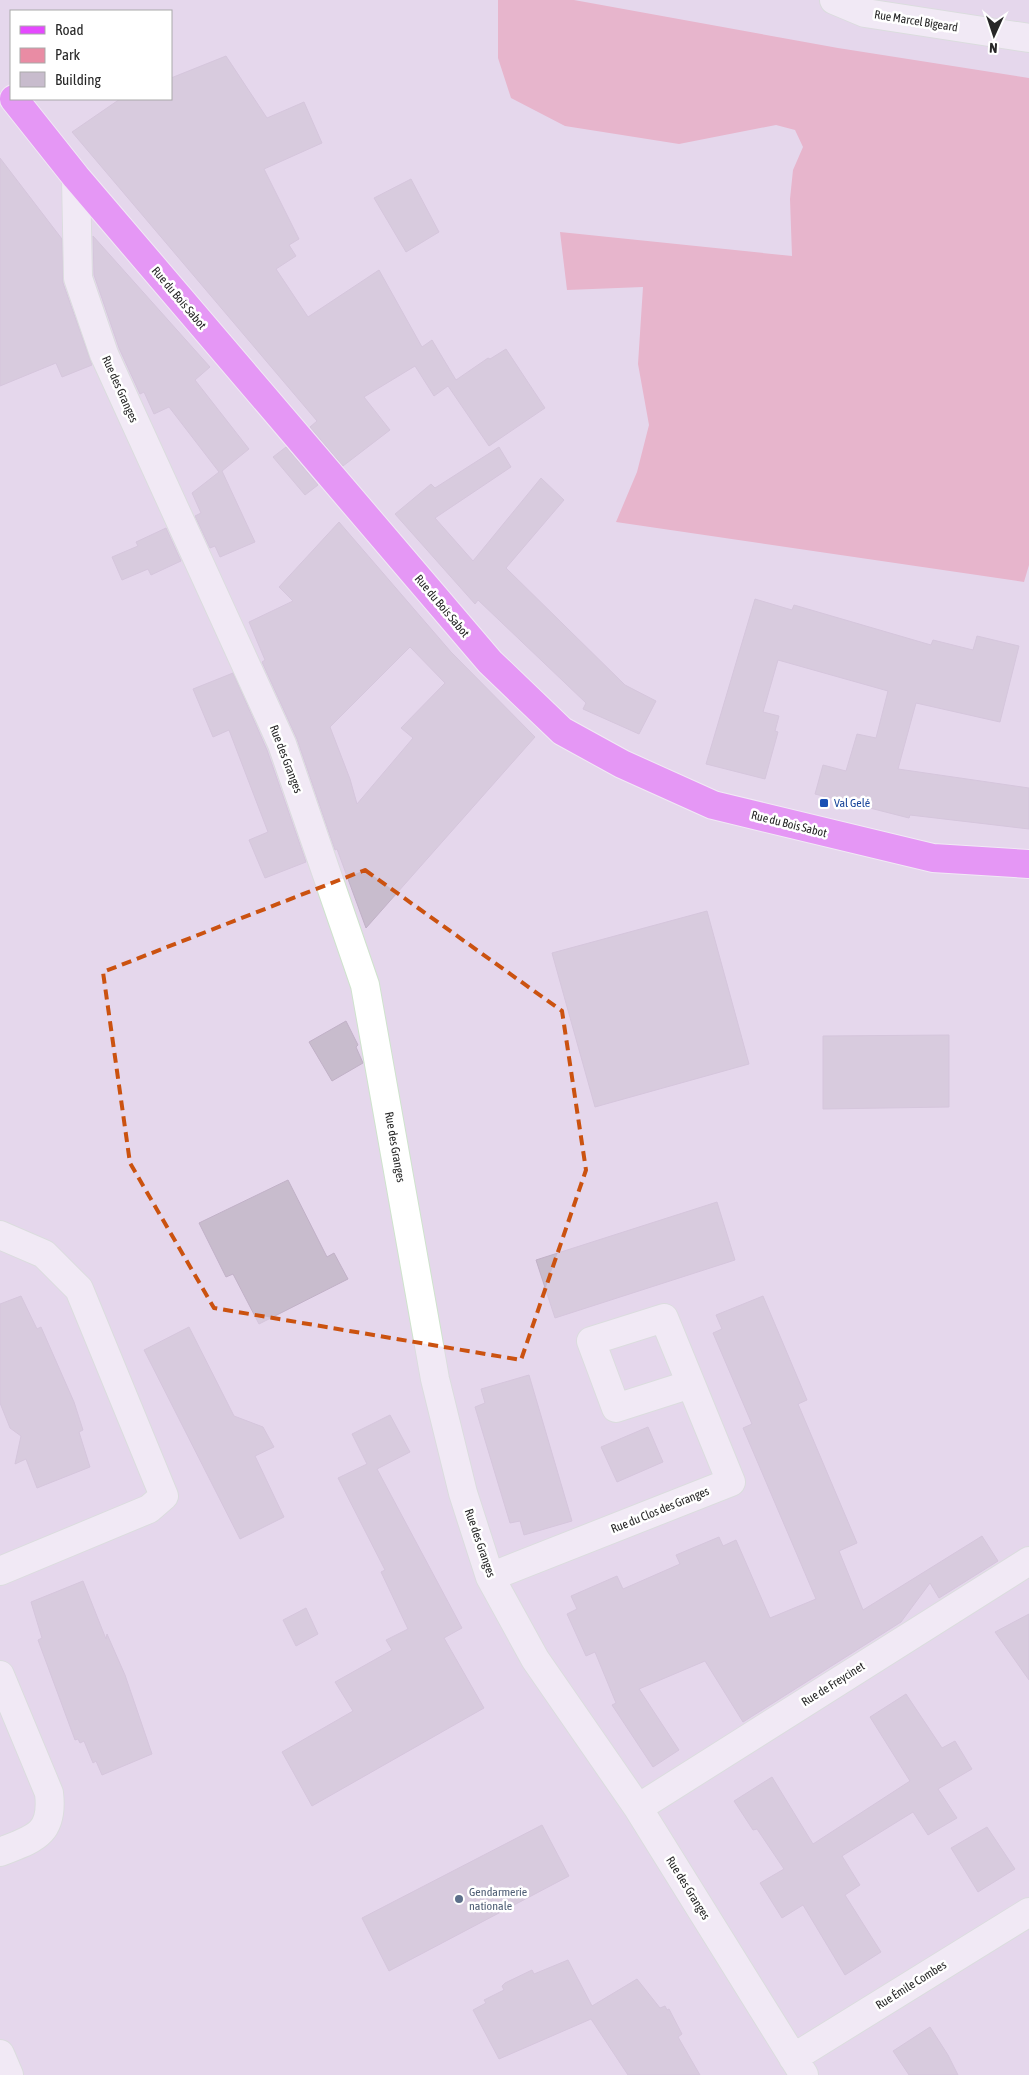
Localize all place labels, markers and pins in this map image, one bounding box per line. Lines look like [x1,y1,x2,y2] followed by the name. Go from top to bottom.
[834,796,870,810] place label: Val Gelé
[818,797,830,809] marker: Val Gelé
[469,1885,527,1913] place label: Gendarmerie nationale
[453,1893,465,1905] marker: Gendarmerie nationale

